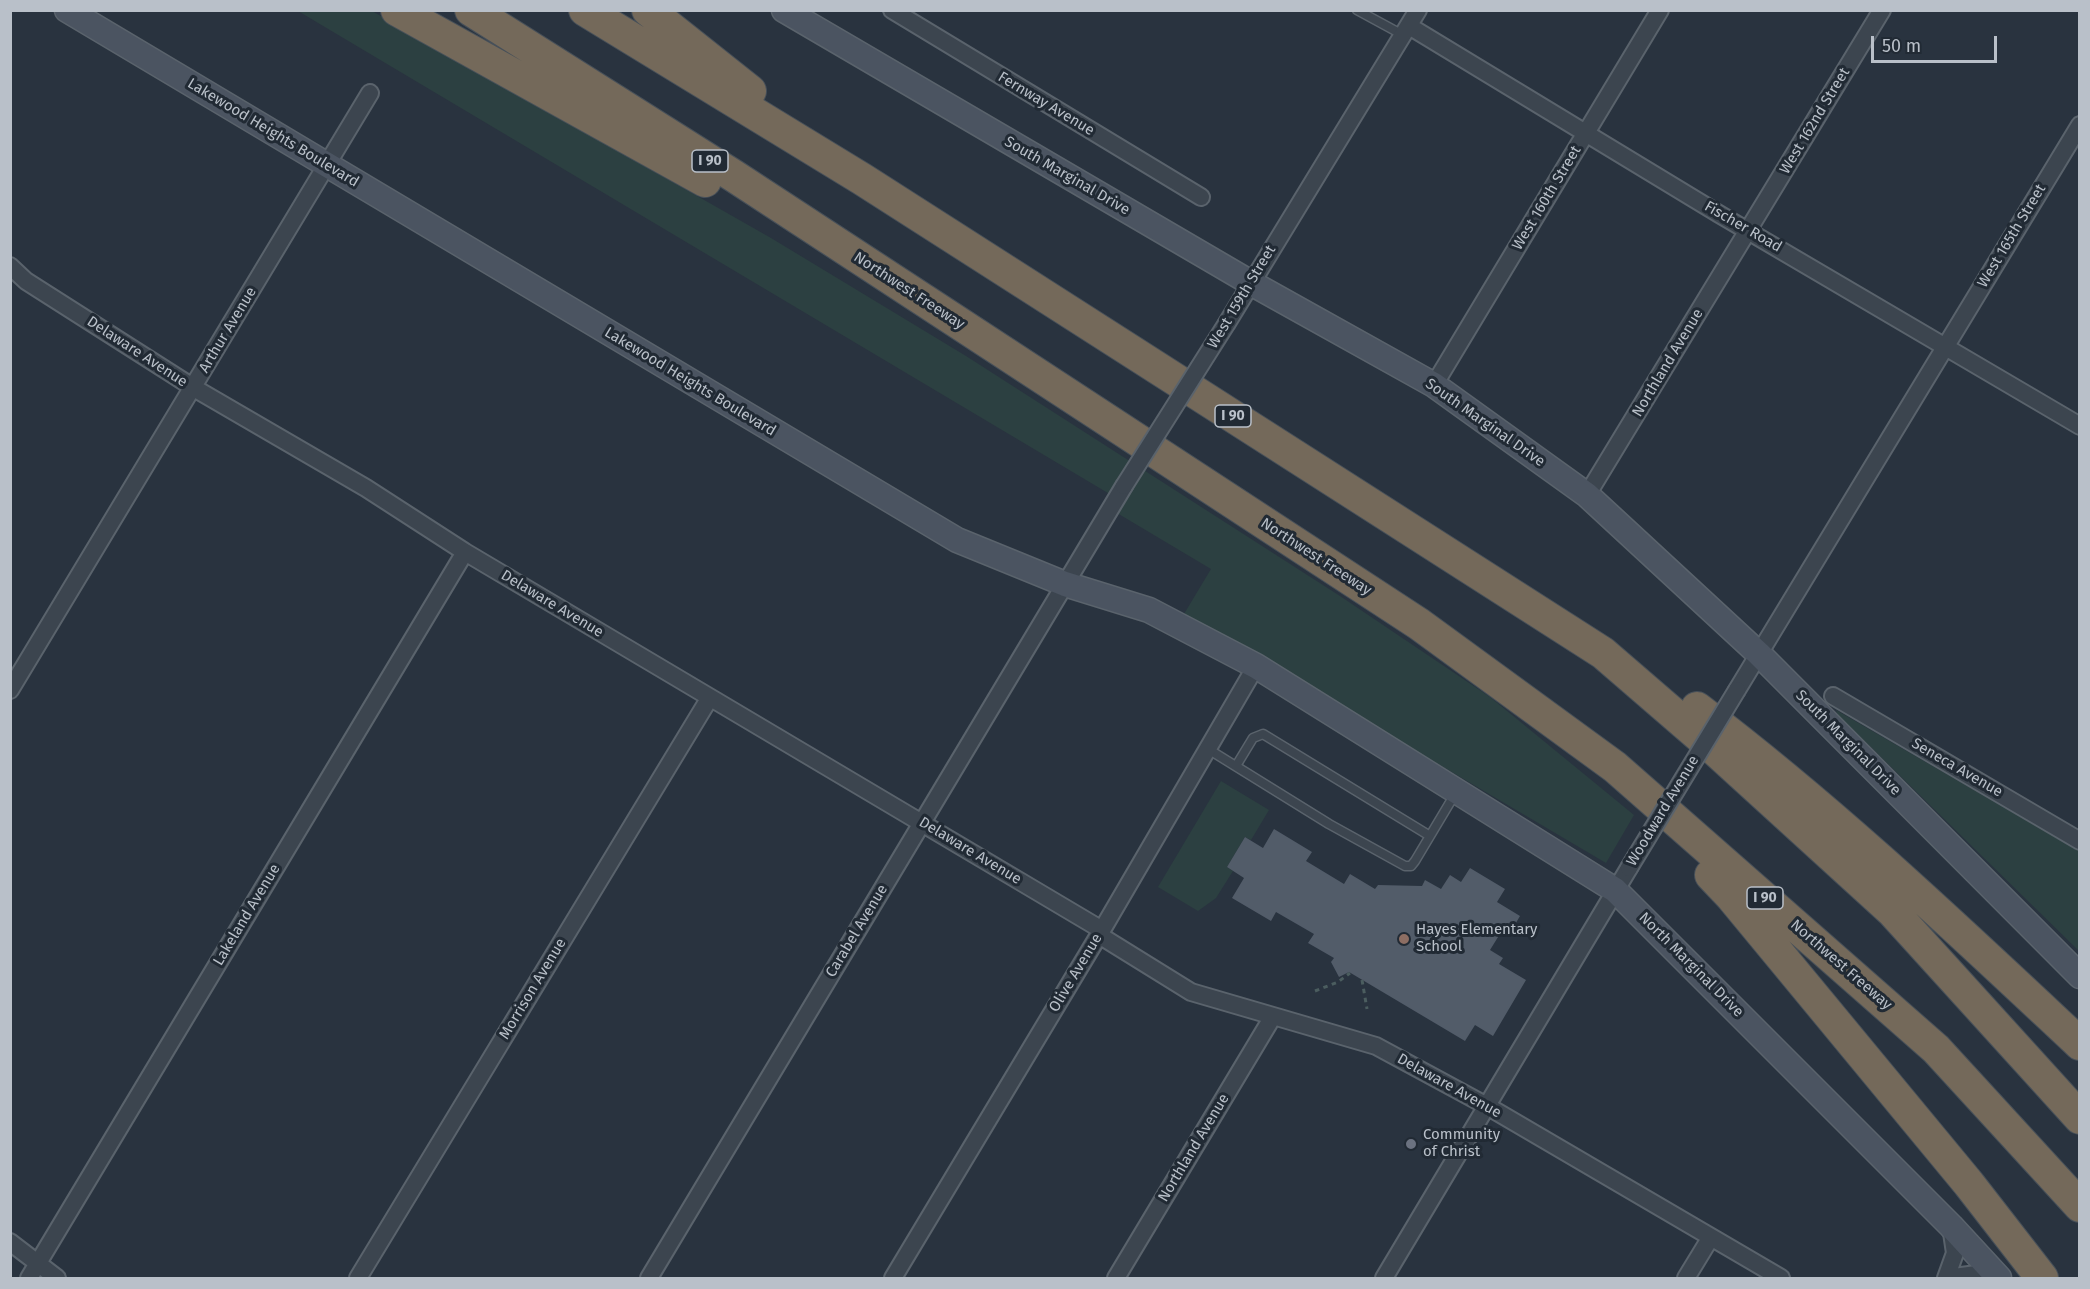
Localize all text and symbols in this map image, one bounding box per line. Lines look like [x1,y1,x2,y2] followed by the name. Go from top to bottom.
[1874,24,2000,62] scale bar
[1882,35,1921,57] text: 50 m
[1776,65,1854,177] street label: West 162nd Street
[995,68,1097,140] street label: Fernway Avenue
[184,75,362,191] street label: Lakewood Heights Boulevard
[1001,133,1133,219] street label: South Marginal Drive
[1509,143,1585,253] street label: West 160th Street
[692,150,728,172] road number: I 90
[1974,181,2050,291] street label: West 165th Street
[1701,198,1785,256] street label: Fischer Road
[1204,242,1280,352] street label: West 159th Street
[850,248,968,334] street label: Northwest Freeway
[195,284,261,376] street label: Arthur Avenue
[1629,306,1707,420] street label: Northland Avenue
[83,313,191,391] street label: Delaware Avenue
[601,324,779,440] street label: Lakewood Heights Boulevard
[1422,375,1548,471] street label: South Marginal Drive
[1215,405,1251,427] road number: I 90
[1257,514,1375,600] street label: Northwest Freeway
[498,566,606,642] street label: Delaware Avenue
[1792,687,1904,799] street label: South Marginal Drive
[1908,735,2006,801] street label: Seneca Avenue
[1623,753,1703,869] street label: Woodward Avenue
[916,813,1024,889] street label: Delaware Avenue
[210,861,284,969] street label: Lakeland Avenue
[822,881,892,981] street label: Carabel Avenue
[1747,887,1783,909] road number: I 90
[1635,909,1747,1021] street label: North Marginal Drive
[1787,916,1895,1014] street label: Northwest Freeway
[1416,921,1537,956] place label: Hayes Elementary School
[1046,931,1106,1015] street label: Olive Avenue
[1397,932,1411,946] marker: Hayes Elementary School
[496,935,570,1043] street label: Morrison Avenue
[1394,1050,1504,1122] street label: Delaware Avenue
[1155,1091,1233,1205] street label: Northland Avenue
[1423,1126,1500,1161] place label: Community of Christ
[1404,1137,1418,1151] marker: Community of Christ

